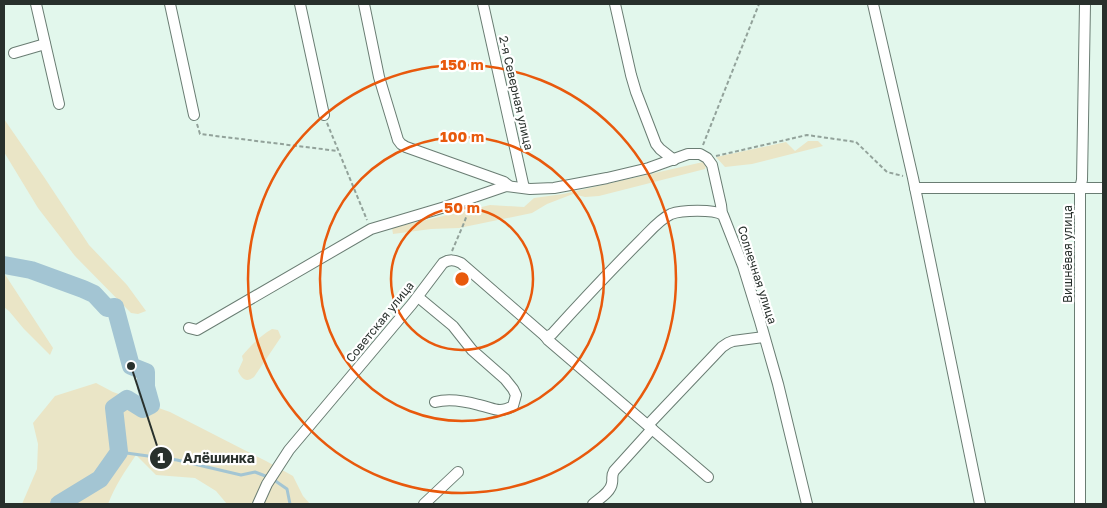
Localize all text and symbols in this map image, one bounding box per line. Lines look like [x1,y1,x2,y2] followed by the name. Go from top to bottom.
[496,34,537,151] street label: 2-я Северная улица
[440,55,484,73] text: 150 m
[440,127,484,145] text: 100 m
[444,198,480,216] text: 50 m
[1060,205,1075,303] street label: Вишнёвая улица
[735,224,780,326] street label: Солнечная улица
[453,270,471,288] centre of rings
[342,278,417,365] street label: Советская улица
[149,443,265,472] callout: Алёшинка
[157,448,165,466] text: 1
[183,449,255,466] text: Алёшинка

